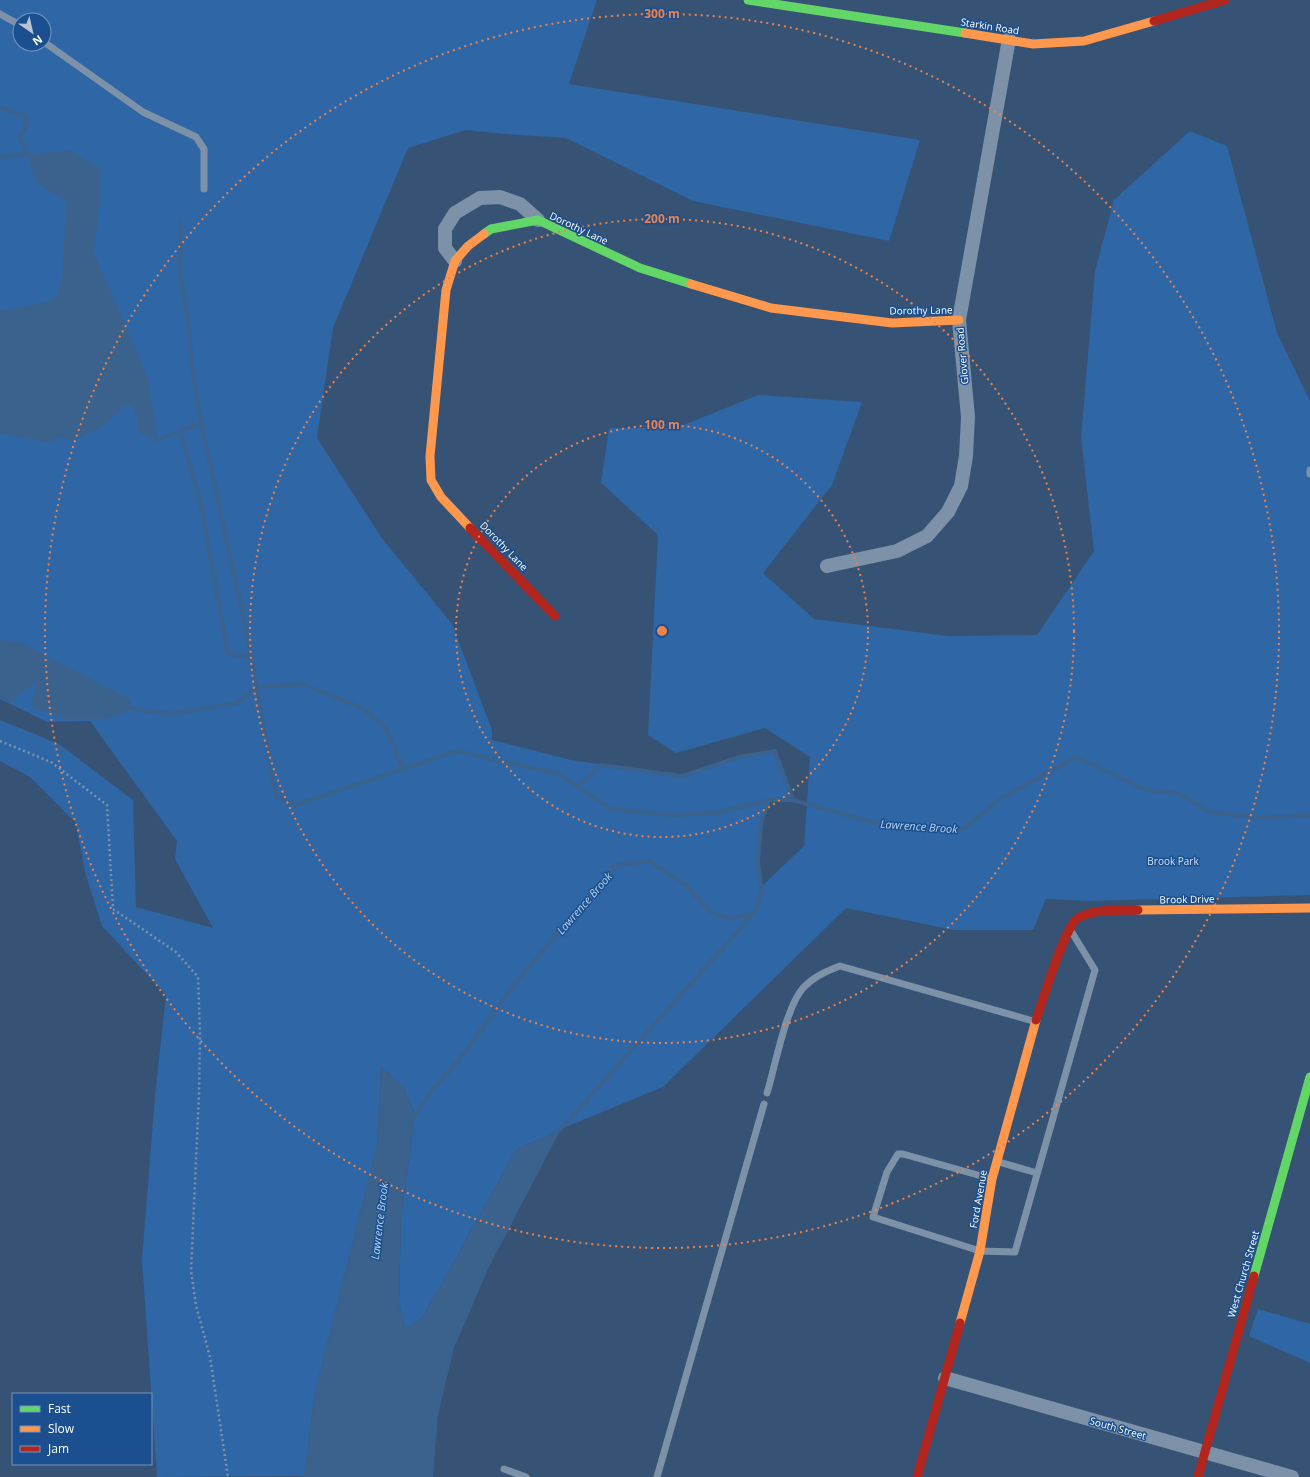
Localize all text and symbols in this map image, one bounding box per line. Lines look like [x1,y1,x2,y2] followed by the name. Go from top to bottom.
[644,5,680,22] text: 300 m
[12,12,52,52] north arrow
[960,14,1020,38] street label: Starkin Road
[30,32,46,49] text: N
[547,208,611,248] street label: Dorothy Lane
[644,210,680,227] text: 200 m
[889,302,953,318] street label: Dorothy Lane
[953,327,971,385] street label: Glover Road
[644,416,680,433] text: 100 m
[477,518,531,574] street label: Dorothy Lane
[655,624,669,638] centre of rings
[880,816,959,836] water label: Lawrence Brook
[1147,854,1199,868] park label: Brook Park
[553,868,616,937] water label: Lawrence Brook
[1159,892,1215,906] street label: Brook Drive
[966,1168,990,1229] street label: Ford Avenue
[367,1181,391,1260] water label: Lawrence Brook
[1224,1228,1262,1319] street label: West Church Street
[12,1393,152,1465] legend
[48,1400,71,1417] text: Fast
[1088,1413,1148,1443] street label: South Street
[48,1420,75,1437] text: Slow
[47,1440,69,1457] text: Jam

